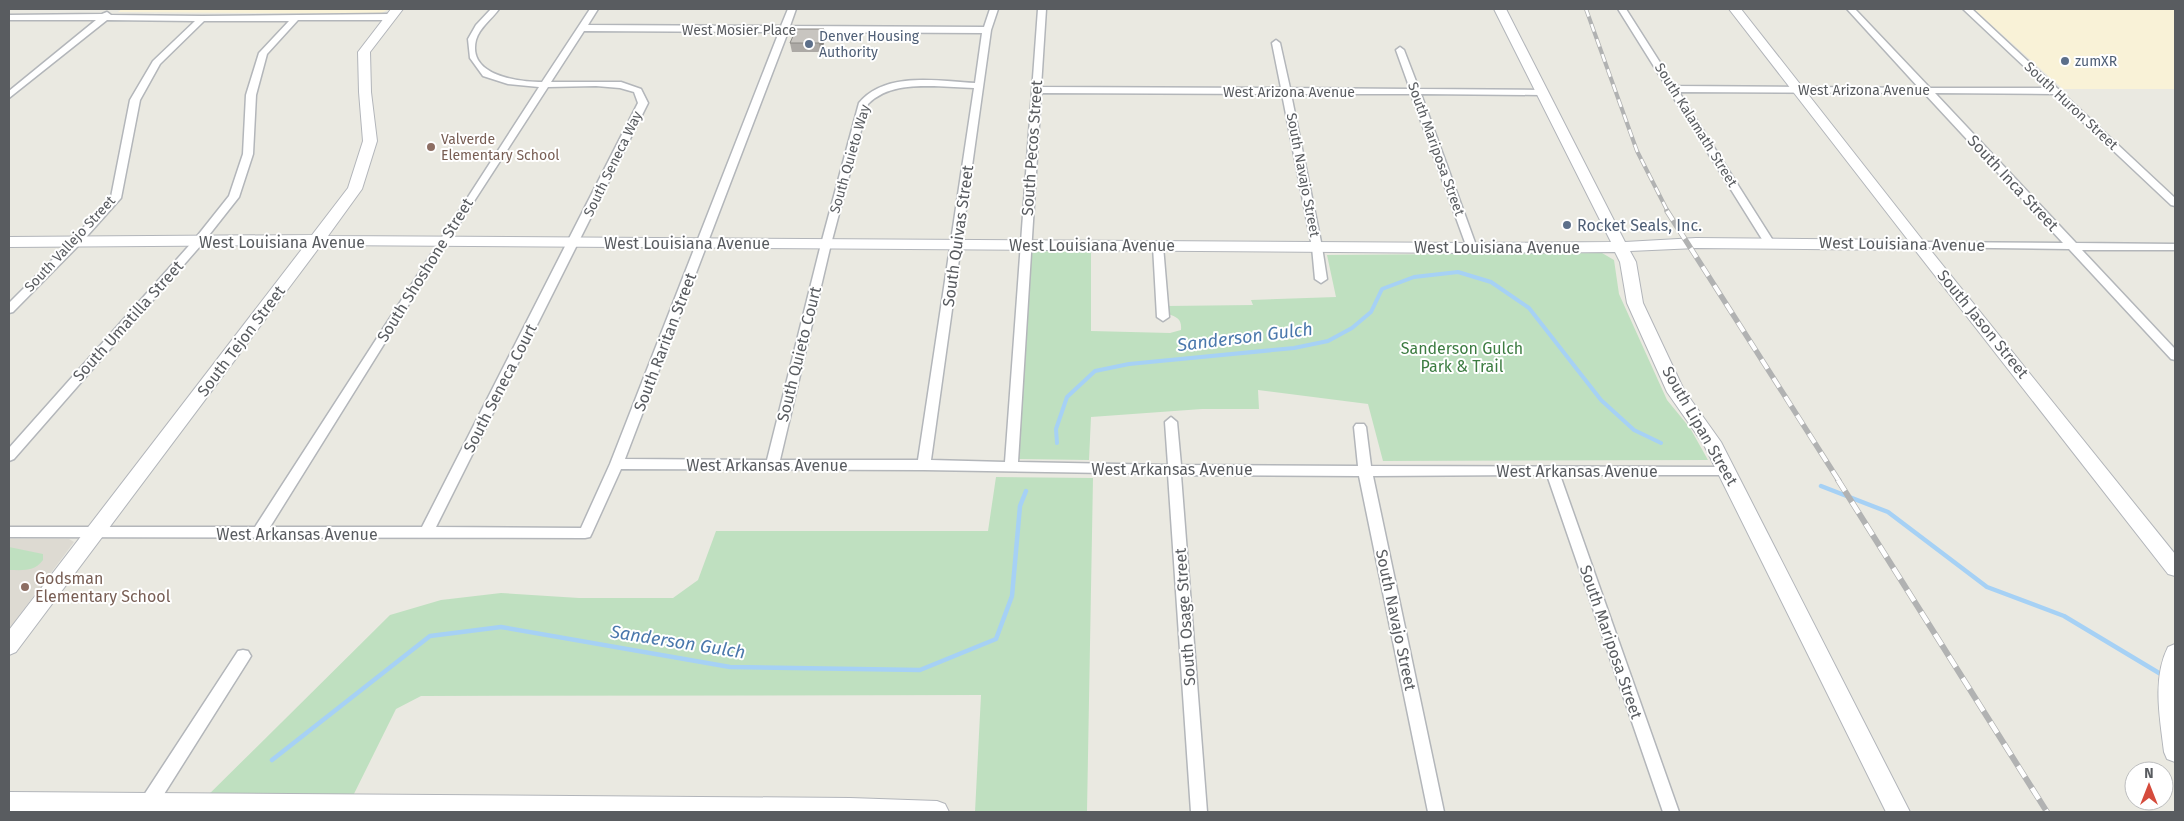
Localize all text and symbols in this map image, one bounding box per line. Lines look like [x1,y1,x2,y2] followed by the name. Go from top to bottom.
[682,22,796,39] street label: West Mosier Place
[819,28,920,61] place label: Denver Housing Authority
[803,38,815,50] marker: Denver Housing Authority
[2075,53,2118,70] place label: zumXR
[2059,55,2071,67] marker: zumXR
[2021,58,2122,154] street label: South Huron Street
[1651,60,1742,191] street label: South Kalamath Street
[1018,79,1046,217] street label: South Pecos Street
[1404,80,1468,219] street label: South Mariposa Street
[1798,82,1930,99] street label: West Arizona Avenue
[1223,84,1355,101] street label: West Arizona Avenue
[826,102,874,215] street label: South Quieto Way
[580,108,646,220] street label: South Seneca Way
[1283,112,1324,239] street label: South Navajo Street
[441,131,559,164] place label: Valverde Elementary School
[1964,131,2063,235] street label: South Inca Street
[425,141,437,153] marker: Valverde Elementary School
[939,164,977,308] street label: South Quivas Street
[21,192,120,296] street label: South Vallejo Street
[373,194,477,345] street label: South Shoshone Street
[1577,216,1702,235] place label: Rocket Seals, Inc.
[1561,219,1573,231] marker: Rocket Seals, Inc.
[199,233,365,252] street label: West Louisiana Avenue
[1819,233,1985,255] street label: West Louisiana Avenue
[604,234,770,253] street label: West Louisiana Avenue
[1009,236,1175,255] street label: West Louisiana Avenue
[1414,238,1580,257] street label: West Louisiana Avenue
[69,257,187,385] street label: South Umatilla Street
[1933,266,2033,382] street label: South Jason Street
[630,270,700,414] street label: South Raritan Street
[193,282,289,400] street label: South Tejon Street
[773,284,825,424] street label: South Quieto Court
[1175,318,1314,356] water label: Sanderson Gulch
[459,320,541,456] street label: South Seneca Court
[1401,339,1523,376] park label: Sanderson Gulch Park & Trail
[1658,363,1742,489] street label: South Lipan Street
[686,456,848,475] street label: West Arkansas Avenue
[1091,460,1253,479] street label: West Arkansas Avenue
[1496,462,1658,481] street label: West Arkansas Avenue
[216,525,378,544] street label: West Arkansas Avenue
[1171,547,1199,687] street label: South Osage Street
[1372,548,1420,693] street label: South Navajo Street
[1576,563,1646,721] street label: South Mariposa Street
[35,569,171,606] place label: Godsman Elementary School
[19,581,31,593] marker: Godsman Elementary School
[608,620,747,664] water label: Sanderson Gulch
[2124,761,2174,811] north arrow
[2144,765,2154,782] text: N

